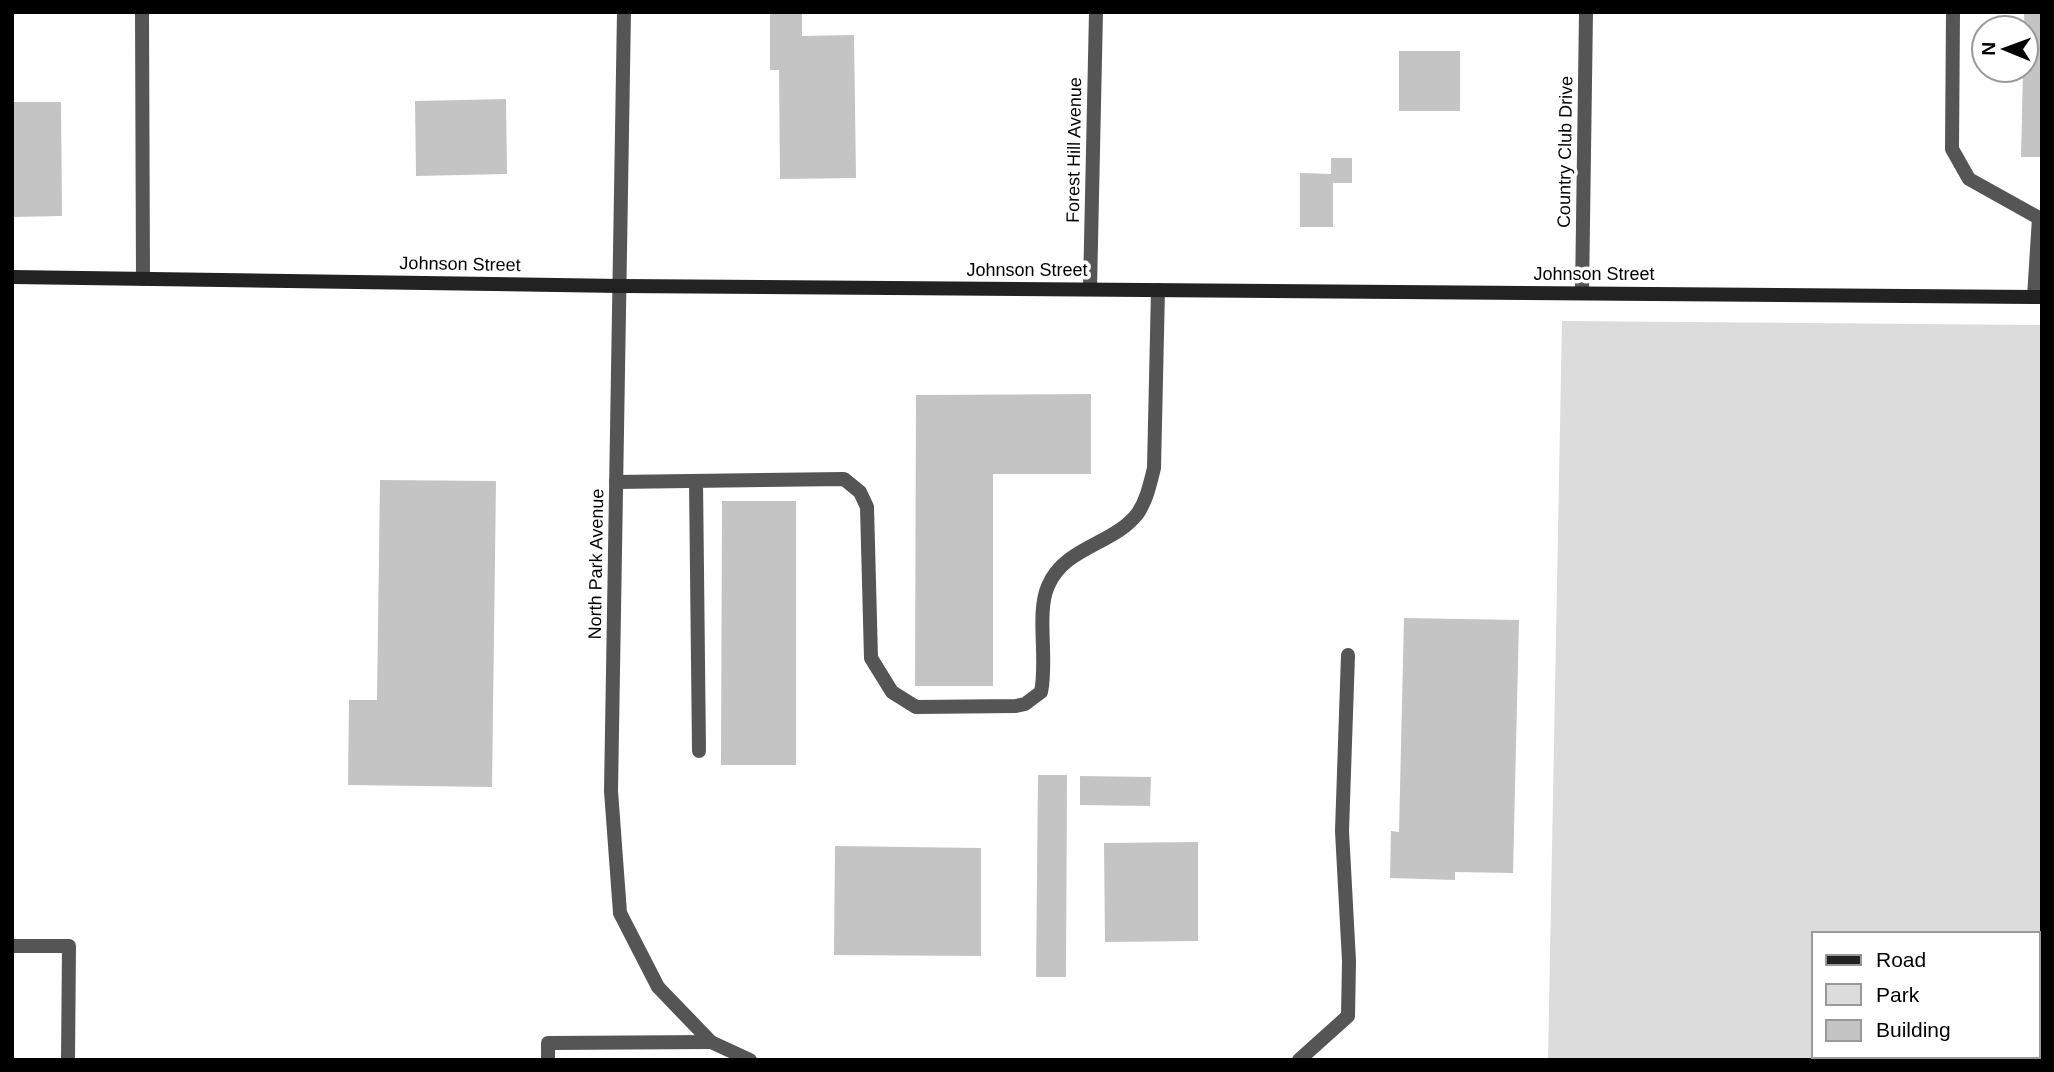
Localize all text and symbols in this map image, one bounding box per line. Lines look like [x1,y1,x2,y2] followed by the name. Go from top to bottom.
[1970,14,2040,84] north arrow
[1978,42,1999,56] text: N
[1554,76,1576,228] street label: Country Club Drive
[1063,77,1085,223] street label: Forest Hill Avenue
[399,253,521,275] street label: Johnson Street
[966,260,1088,280] street label: Johnson Street
[1533,264,1655,284] street label: Johnson Street
[585,488,607,640] street label: North Park Avenue
[1812,932,2040,1058] legend
[1876,948,1926,971] text: Road
[1876,983,1920,1006] text: Park
[1876,1018,1951,1041] text: Building

